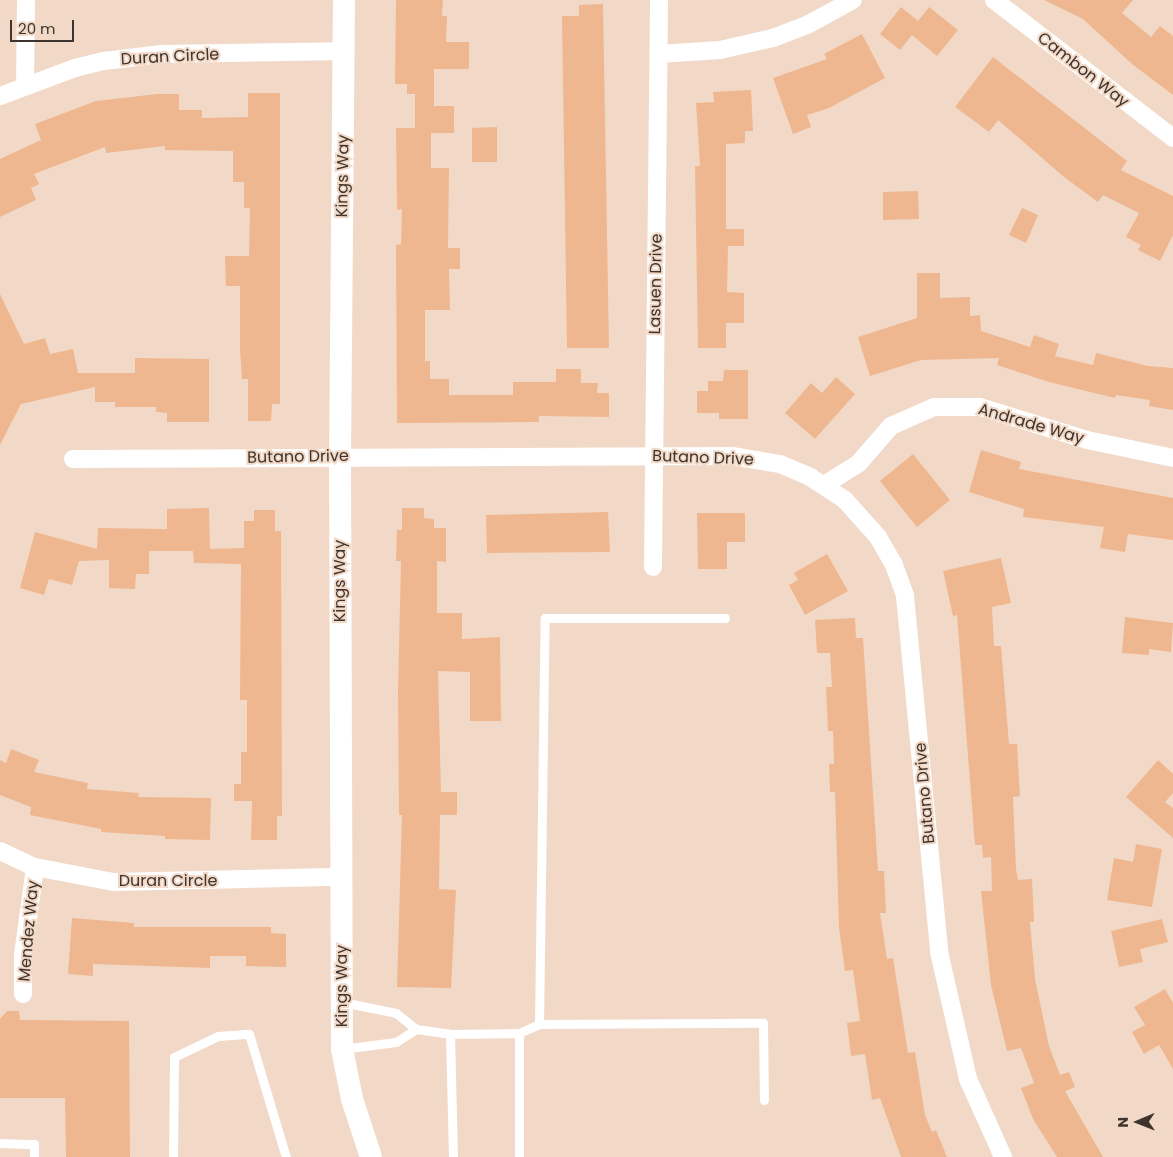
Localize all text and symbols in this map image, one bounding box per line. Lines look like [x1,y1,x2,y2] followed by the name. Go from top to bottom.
[12,10,76,42] scale bar
[18,18,56,39] text: 20 m
[1033,28,1133,112] street label: Cambon Way
[120,45,220,69] street label: Duran Circle
[333,135,353,217] street label: Kings Way
[646,233,666,335] street label: Lasuen Drive
[976,400,1086,448] street label: Andrade Way
[247,447,349,467] street label: Butano Drive
[652,447,754,469] street label: Butano Drive
[330,540,350,622] street label: Kings Way
[911,742,939,844] street label: Butano Drive
[119,871,217,891] street label: Duran Circle
[15,880,43,982] street label: Mendez Way
[332,945,352,1027] street label: Kings Way
[1113,1097,1163,1147] north arrow
[1113,1117,1133,1128] text: N

